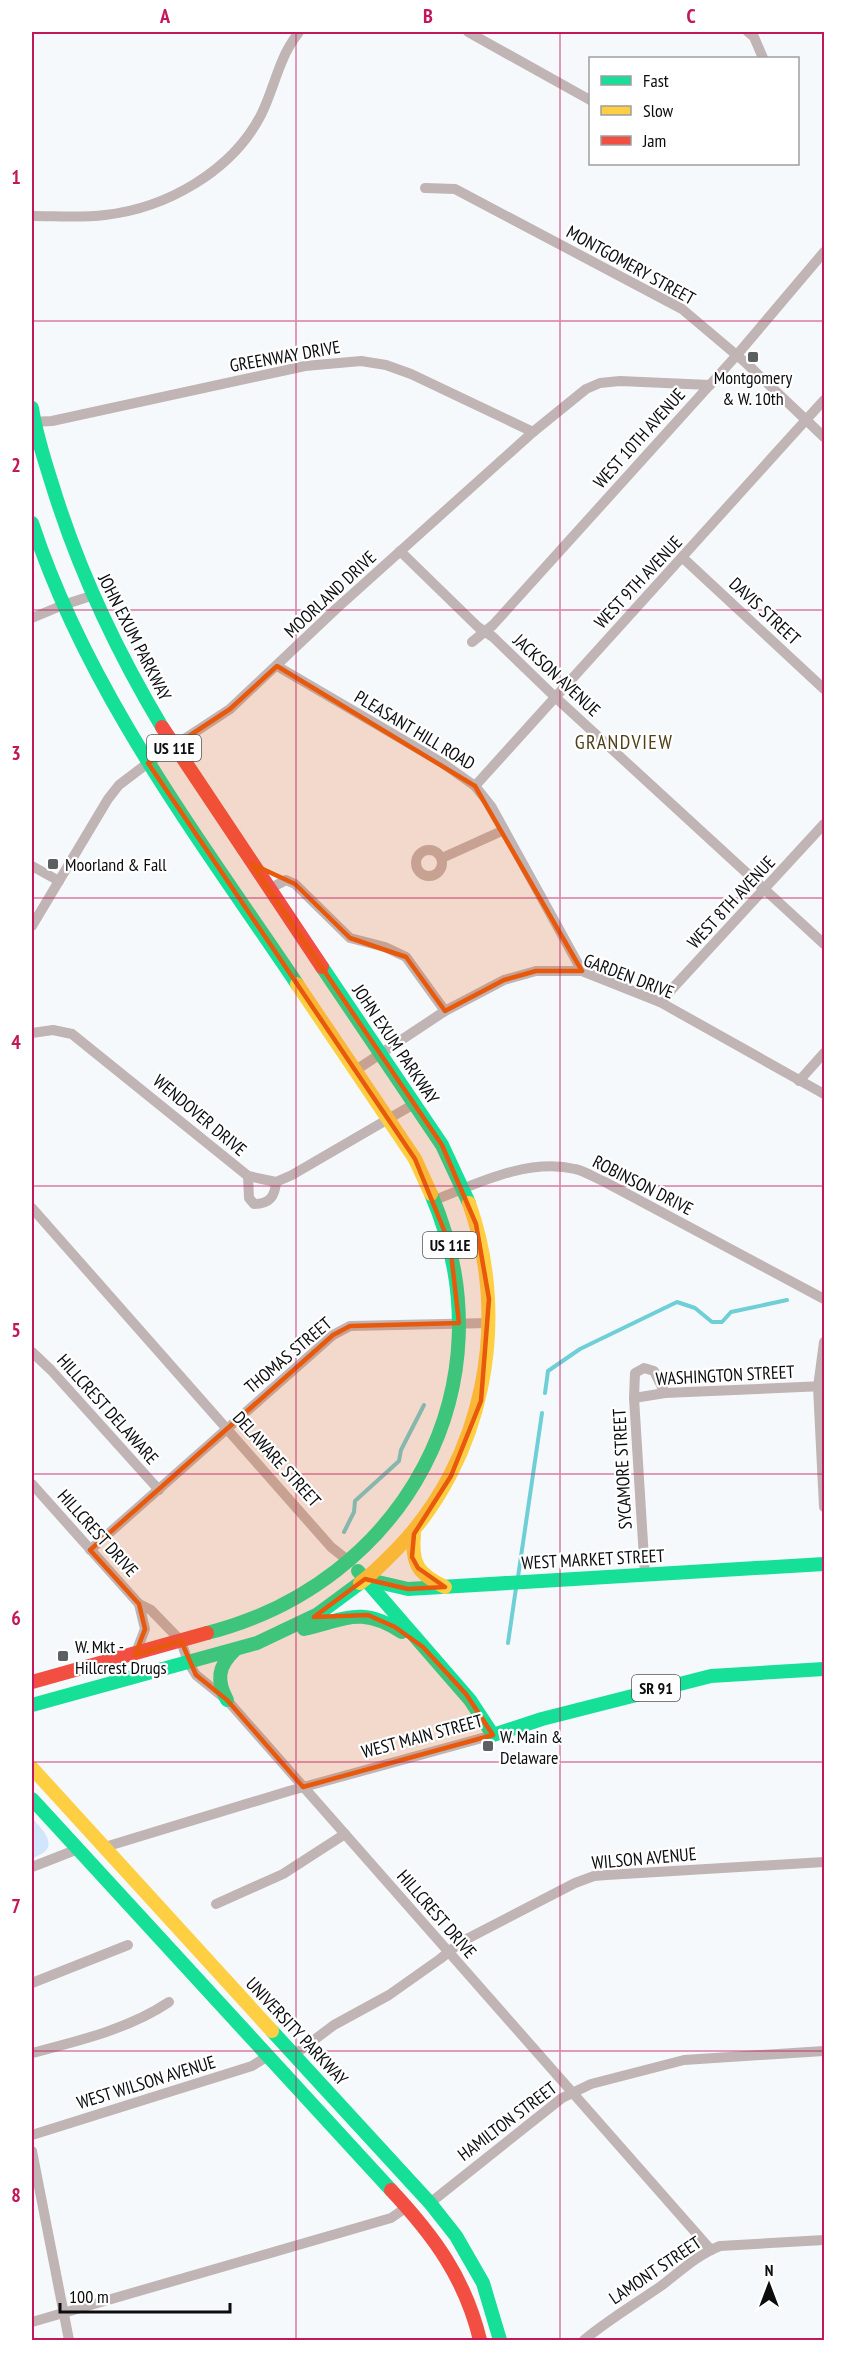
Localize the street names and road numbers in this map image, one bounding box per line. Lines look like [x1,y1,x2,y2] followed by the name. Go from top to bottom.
[563,220,699,310] street label: MONTGOMERY STREET
[228,335,342,377] street label: GREENWAY DRIVE
[588,383,690,493] street label: WEST 10TH AVENUE
[589,531,687,633] street label: WEST 9TH AVENUE
[279,546,381,642] street label: MOORLAND DRIVE
[93,569,177,705] street label: JOHN EXUM PARKWAY
[725,572,805,650] street label: DAVIS STREET
[508,628,605,721] street label: JACKSON AVENUE
[351,685,479,775] street label: PLEASANT HILL ROAD
[147,735,201,761] road number: US 11E
[682,851,780,953] street label: WEST 8TH AVENUE
[581,948,677,1004] street label: GARDEN DRIVE
[347,979,445,1109] street label: JOHN EXUM PARKWAY
[148,1069,252,1161] street label: WENDOVER DRIVE
[589,1150,697,1220] street label: ROBINSON DRIVE
[423,1232,477,1258] road number: US 11E
[240,1312,336,1398] street label: THOMAS STREET
[52,1349,164,1469] street label: HILLCREST DELAWARE
[655,1360,795,1390] street label: WASHINGTON STREET
[228,1406,326,1512] street label: DELAWARE STREET
[607,1408,637,1530] street label: SYCAMORE STREET
[53,1485,143,1581] street label: HILLCREST DRIVE
[521,1544,665,1574] street label: WEST MARKET STREET
[632,1675,680,1701] road number: SR 91
[359,1709,485,1763] street label: WEST MAIN STREET
[591,1842,697,1874] street label: WILSON AVENUE
[392,1865,482,1963] street label: HILLCREST DRIVE
[241,1972,354,2090] street label: UNIVERSITY PARKWAY
[74,2050,218,2114] street label: WEST WILSON AVENUE
[453,2076,561,2166] street label: HAMILTON STREET
[605,2231,705,2309] street label: LAMONT STREET

